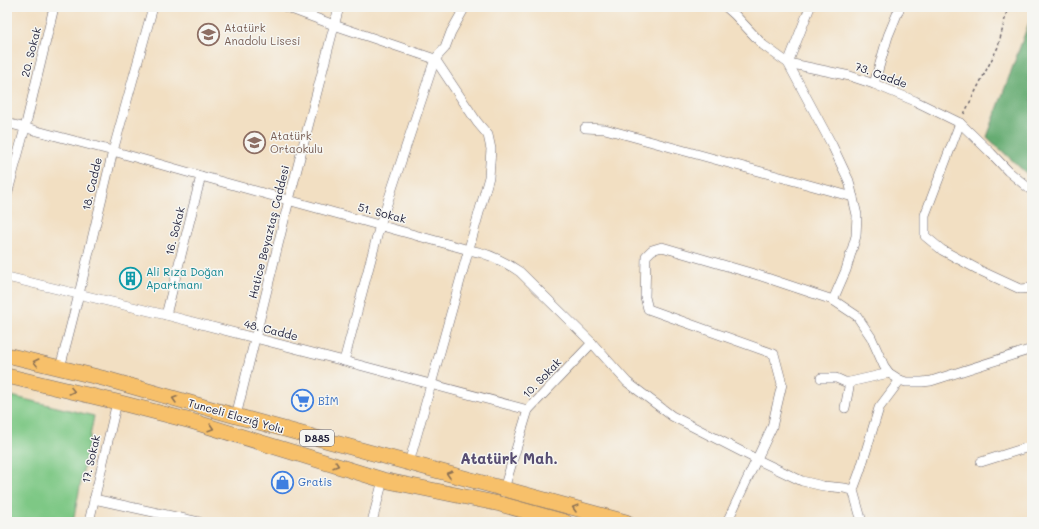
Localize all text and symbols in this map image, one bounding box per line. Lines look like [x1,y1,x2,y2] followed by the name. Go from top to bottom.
[224,20,300,48] place label: Atatürk Anadolu Lisesi
[195,21,221,47] school or university icon: Atatürk Anadolu Lisesi
[17,25,44,78] street label: 20. Sokak
[853,58,910,91] street label: 73. Cadde
[270,128,323,156] place label: Atatürk Ortaokulu
[242,129,268,155] school or university icon: Atatürk Ortaokulu
[78,156,105,212] street label: 18. Cadde
[245,164,292,300] street label: Hatice Beyaztaş Caddesi
[356,199,408,226] street label: 51. Sokak
[161,205,188,257] street label: 16. Sokak
[146,264,224,292] place label: Ali Rıza Doğan Apartmanı
[118,265,144,291] building icon: Ali Rıza Doğan Apartmanı
[242,316,300,344] street label: 48. Cadde
[519,354,564,401] street label: 10. Sokak
[33,358,40,367] one-way arrow
[68,386,75,395] one-way arrow
[290,388,316,414] supermarket icon: BİM
[318,393,338,408] place label: BİM
[172,395,179,404] one-way arrow
[186,395,286,436] street label: Tunceli Elazığ Yolu
[208,423,215,432] one-way arrow
[300,430,334,446] road number: D885
[78,433,103,484] street label: 17. Sokak
[460,448,558,468] district label: Atatürk Mah.
[332,460,339,469] one-way arrow
[269,469,295,495] shop icon: Gratis
[446,470,453,479] one-way arrow
[298,474,332,489] place label: Gratis
[572,505,578,513] one-way arrow

